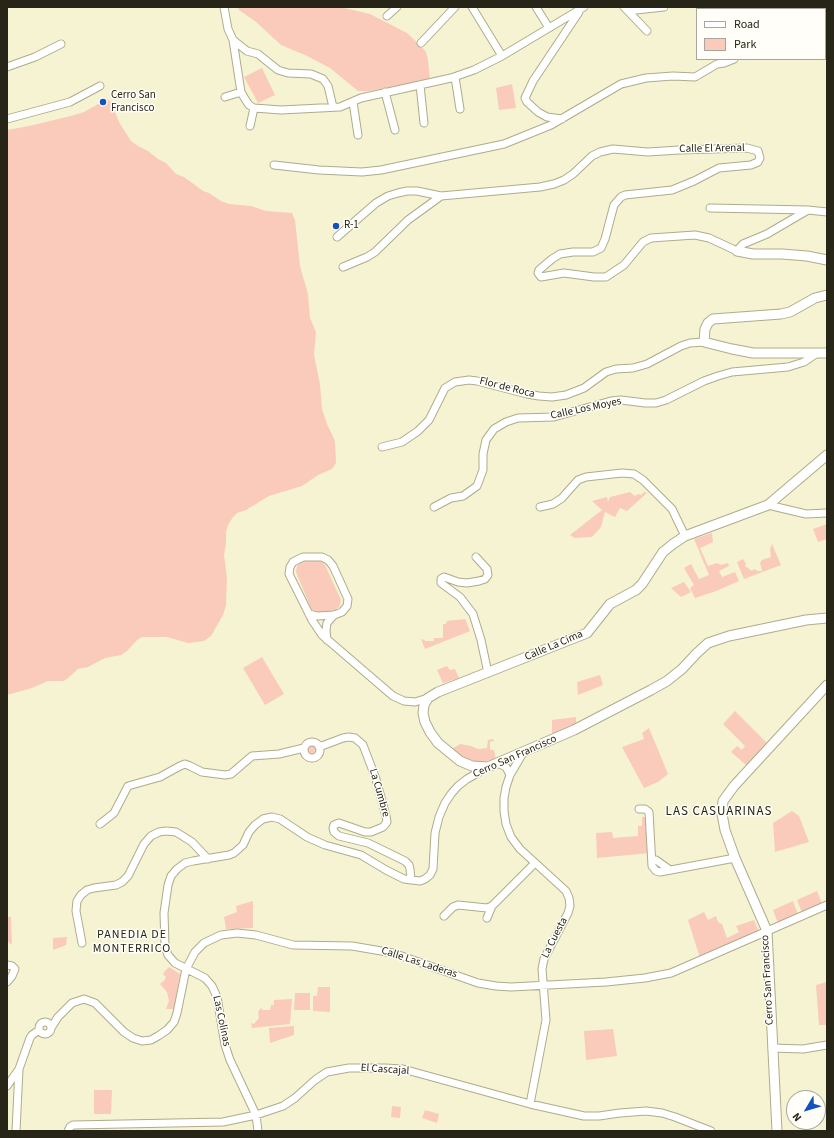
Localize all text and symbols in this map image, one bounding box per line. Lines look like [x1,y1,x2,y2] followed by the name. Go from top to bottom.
[696,8,826,60] legend
[734,16,760,33] text: Road
[734,36,756,53] text: Park
[111,89,156,115] place label: Cerro San Francisco
[98,97,108,107] marker: Cerro San Francisco
[679,142,745,156] street label: Calle El Arenal
[344,219,359,233] place label: R-1
[331,221,341,231] marker: R-1
[478,375,536,401] street label: Flor de Roca
[549,395,623,423] street label: Calle Los Moyes
[523,628,585,664] street label: Calle La Cima
[471,733,559,781] street label: Cerro San Francisco
[366,767,392,819] street label: La Cumbre
[666,804,772,820] district label: LAS CASUARINAS
[539,915,571,961] street label: La Cuesta
[93,928,171,956] district label: PANEDIA DE MONTERRICO
[759,934,777,1026] street label: Cerro San Francisco
[379,945,459,981] street label: Calle Las Laderas
[209,994,233,1048] street label: Las Colinas
[360,1062,410,1078] street label: El Cascajal
[786,1090,826,1130] north arrow
[789,1110,805,1125] text: N

